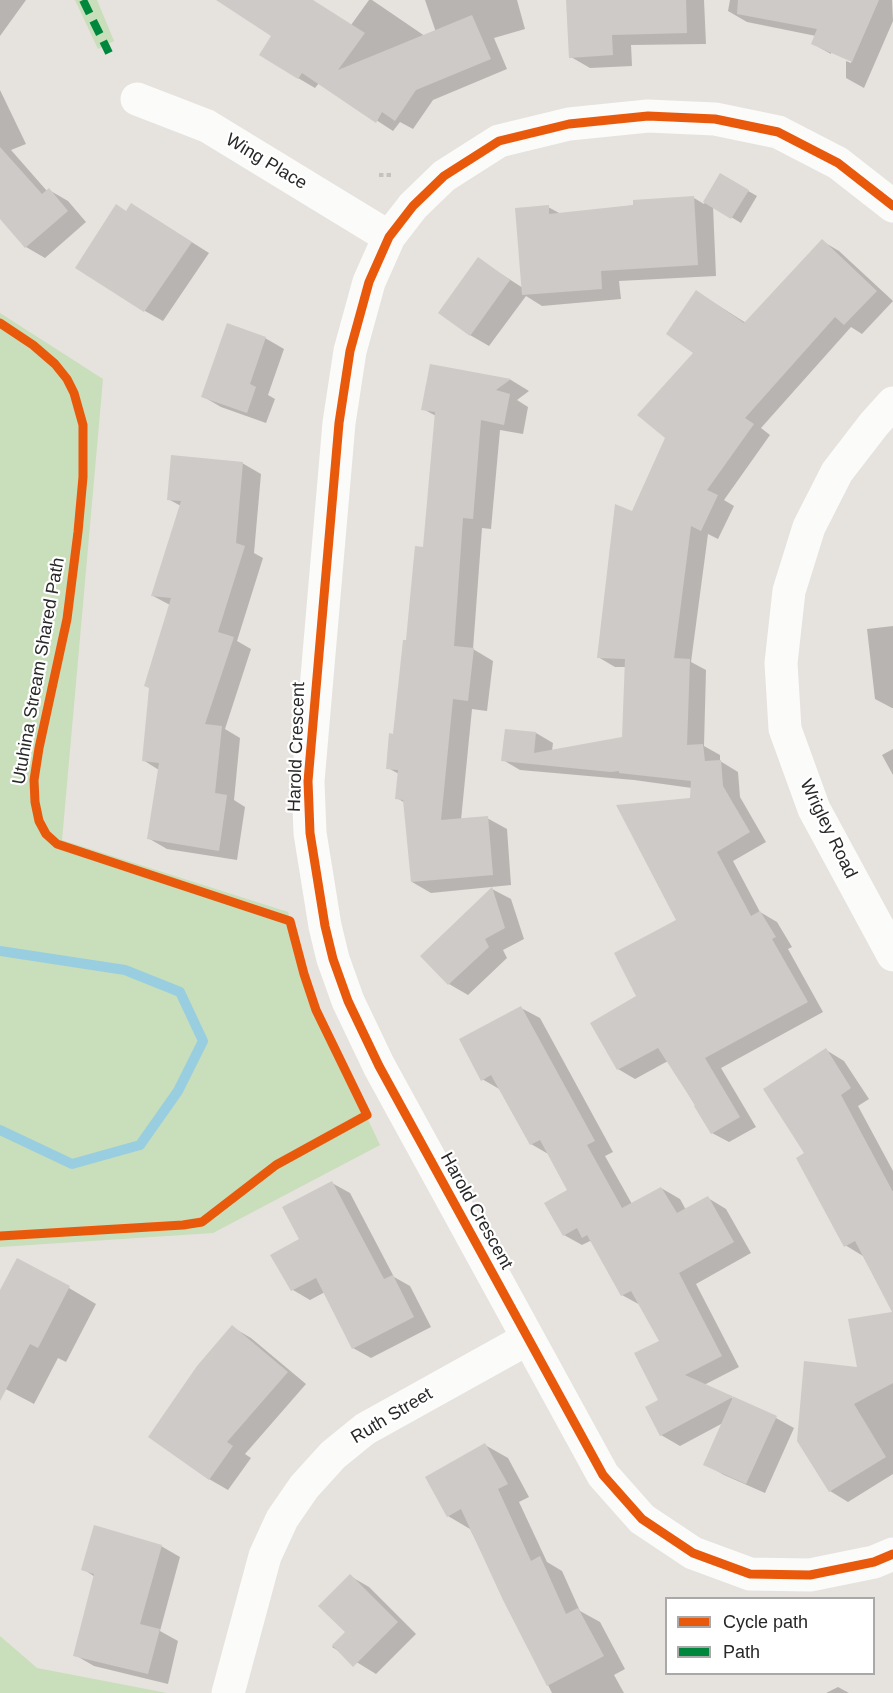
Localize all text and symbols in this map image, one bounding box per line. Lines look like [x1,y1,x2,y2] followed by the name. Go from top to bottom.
[221,129,311,195] street label: Wing Place
[8,556,70,786] street label: Utuhina Stream Shared Path
[284,682,310,812] street label: Harold Crescent
[795,776,861,882] street label: Wrigley Road
[435,1149,517,1273] street label: Harold Crescent
[347,1383,437,1449] street label: Ruth Street
[665,1597,875,1675] legend
[723,1612,808,1632] text: Cycle path
[723,1642,760,1662] text: Path

